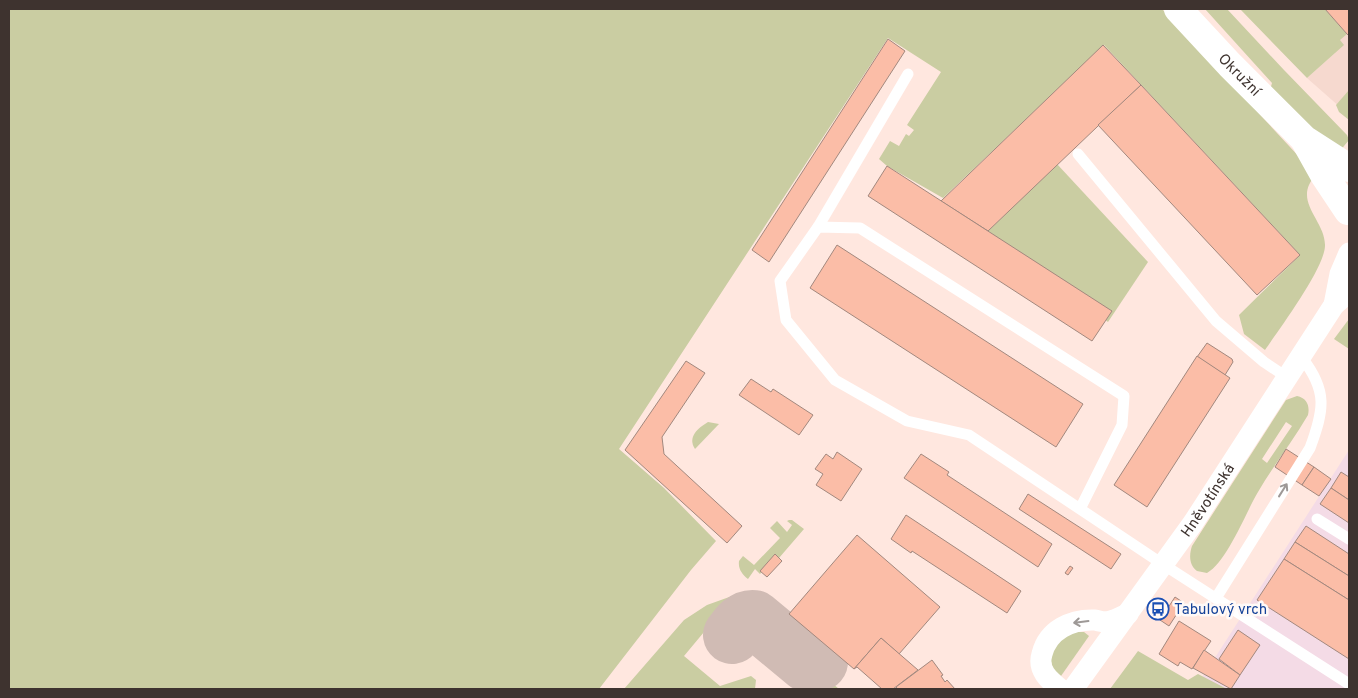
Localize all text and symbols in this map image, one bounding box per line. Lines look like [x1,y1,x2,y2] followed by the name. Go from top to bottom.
[1213,50,1265,102] street label: Okružní
[1178,460,1240,541] street label: Hněvotínská
[1279,484,1289,498] one-way arrow
[1146,597,1170,621] bus stop icon: Tabulový vrch
[1174,601,1267,620] place label: Tabulový vrch
[1073,617,1089,627] one-way arrow

